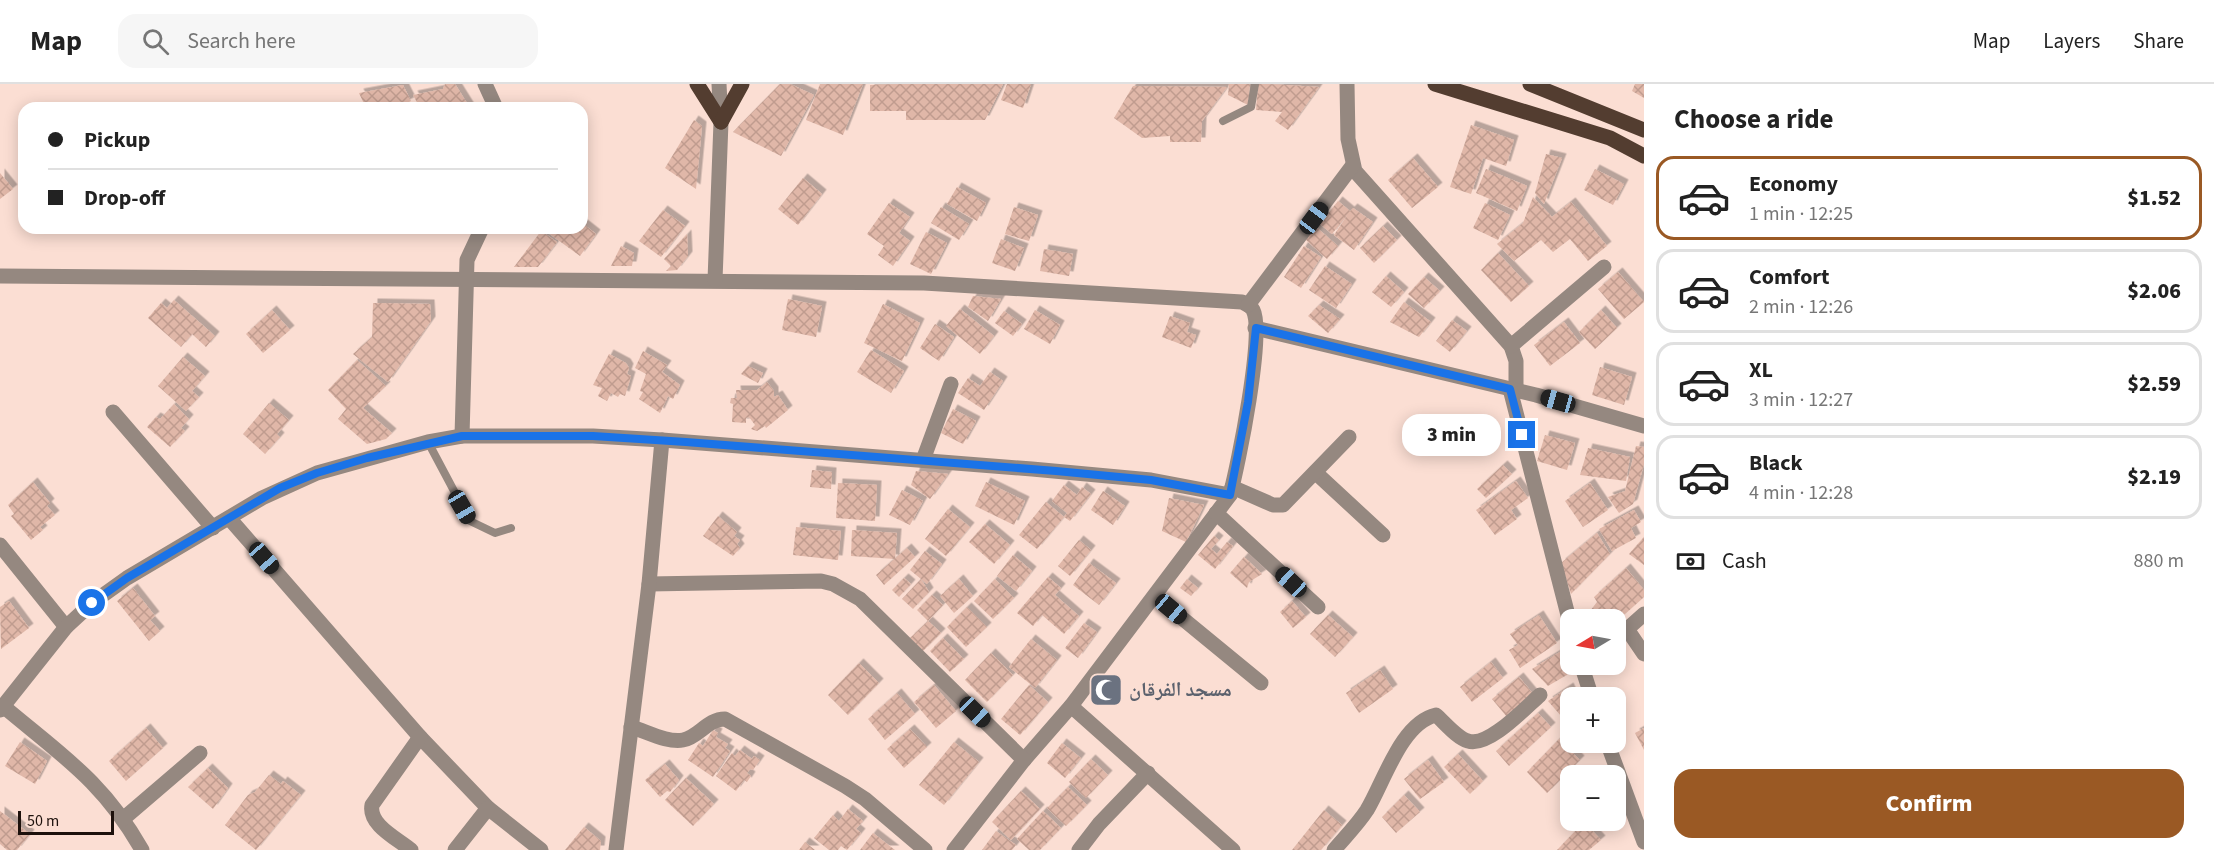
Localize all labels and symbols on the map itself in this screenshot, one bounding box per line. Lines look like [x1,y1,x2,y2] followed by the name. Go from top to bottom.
[1296,198,1332,238] car
[1538,387,1578,415] car
[1402,414,1501,456] callout: 3 min
[1508,421,1535,448] route end
[445,487,479,527] car
[245,539,283,577] car
[1272,563,1310,601] car
[78,589,105,616] route start
[1151,591,1191,627] car
[1560,609,1626,675] north arrow
[1088,672,1124,708] mosque icon: مسجد الفرقان
[1129,676,1232,704] place label: مسجد الفرقان
[956,693,994,731] car
[18,808,114,836] scale bar

